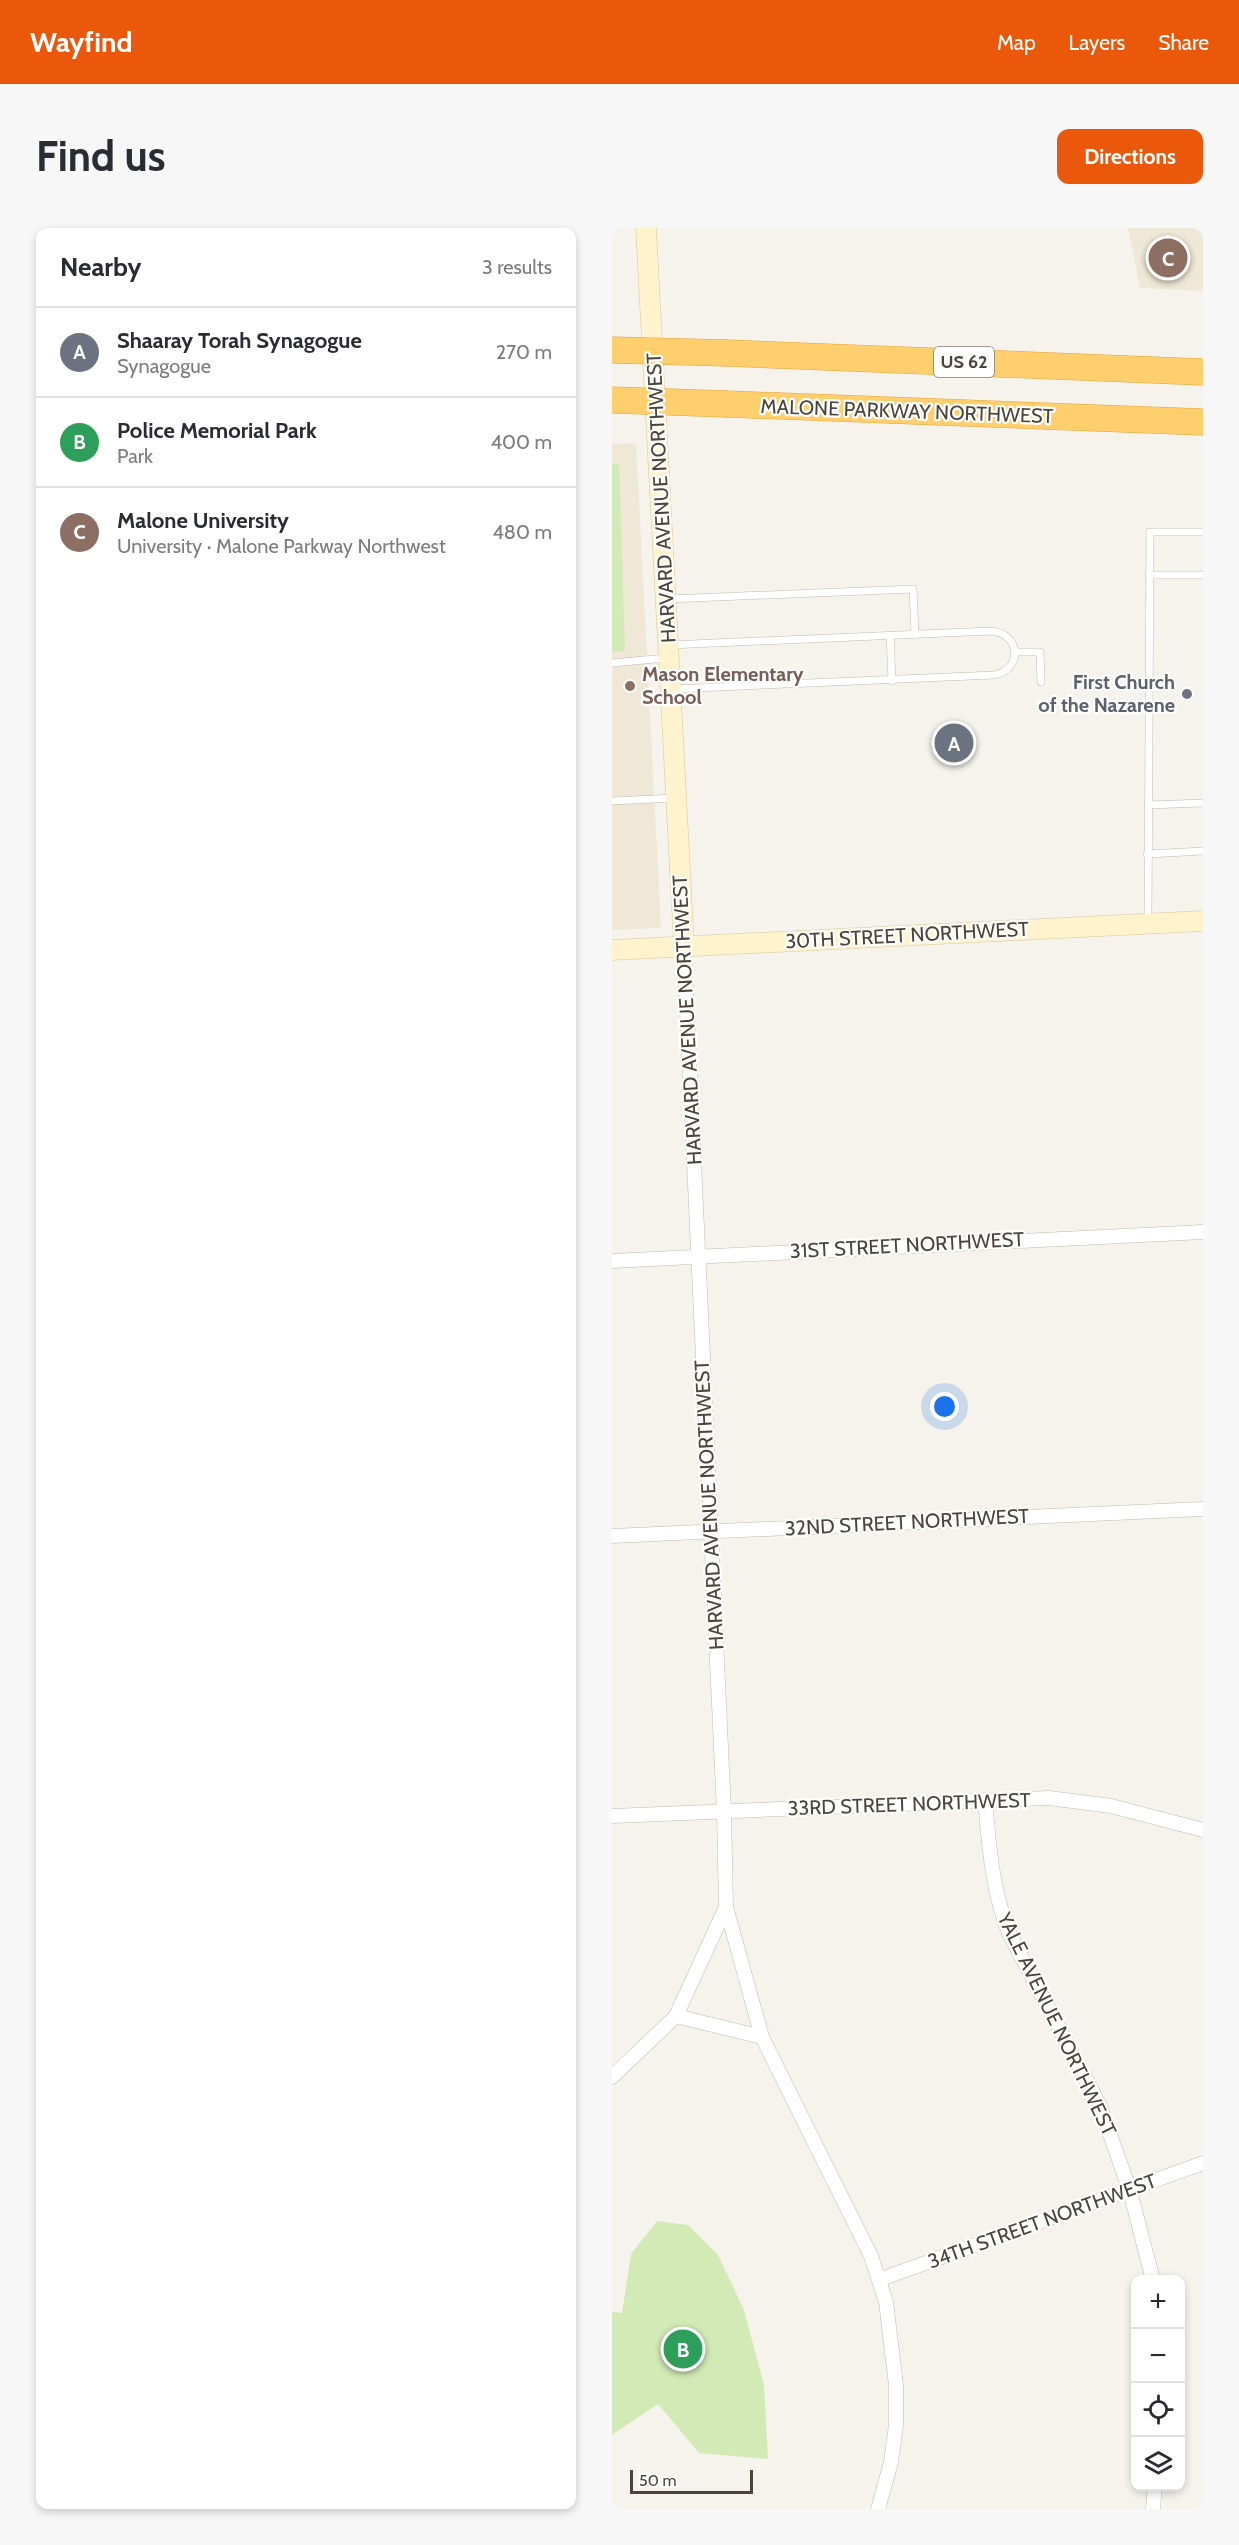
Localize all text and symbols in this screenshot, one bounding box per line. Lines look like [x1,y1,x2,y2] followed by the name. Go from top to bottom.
[30,25,132,59] text: Wayfind
[997,30,1036,55] text: Map
[1069,30,1125,55] text: Layers
[1158,30,1209,55] text: Share
[1057,129,1203,184] button: Directions
[36,130,165,182] text: Find us
[1148,236,1188,280] pin: C
[60,251,141,283] text: Nearby
[482,255,552,279] text: 3 results
[117,327,362,354] text: Shaaray Torah Synagogue
[73,340,86,364] text: A
[496,340,552,364] text: 270 m
[934,347,994,377] road number: US 62
[641,352,681,644] street label: HARVARD AVENUE NORTHWEST
[117,354,211,378] text: Synagogue
[760,394,1054,428] street label: MALONE PARKWAY NORTHWEST
[117,417,317,444] text: Police Memorial Park
[73,430,86,454] text: B
[490,430,552,454] text: 400 m
[117,444,153,468] text: Park
[117,507,289,534] text: Malone University
[73,520,86,544] text: C
[492,520,552,544] text: 480 m
[117,534,446,558] text: University · Malone Parkway Northwest
[642,662,804,709] place label: Mason Elementary School
[1038,670,1175,717] place label: First Church of the Nazarene
[623,679,637,693] marker: Mason Elementary School
[1180,687,1194,701] marker: First Church of the Nazarene
[934,720,974,766] pin: A
[667,874,707,1166] street label: HARVARD AVENUE NORTHWEST
[785,917,1030,953] street label: 30TH STREET NORTHWEST
[789,1227,1025,1263] street label: 31ST STREET NORTHWEST
[689,1359,729,1651] street label: HARVARD AVENUE NORTHWEST
[930,1392,959,1421] your location
[784,1504,1030,1540] street label: 32ND STREET NORTHWEST
[787,1788,1031,1820] street label: 33RD STREET NORTHWEST
[992,1908,1122,2140] street label: YALE AVENUE NORTHWEST
[924,2168,1160,2274] street label: 34TH STREET NORTHWEST
[1131,2275,1185,2491] map controls
[1131,2275,1185,2329] button: +
[664,2326,702,2372] pin: B
[1131,2329,1185,2383] button: −
[1131,2383,1185,2437] button: locate
[1131,2437,1185,2491] button: layers
[630,2467,753,2494] scale bar
[639,2471,676,2490] text: 50 m

